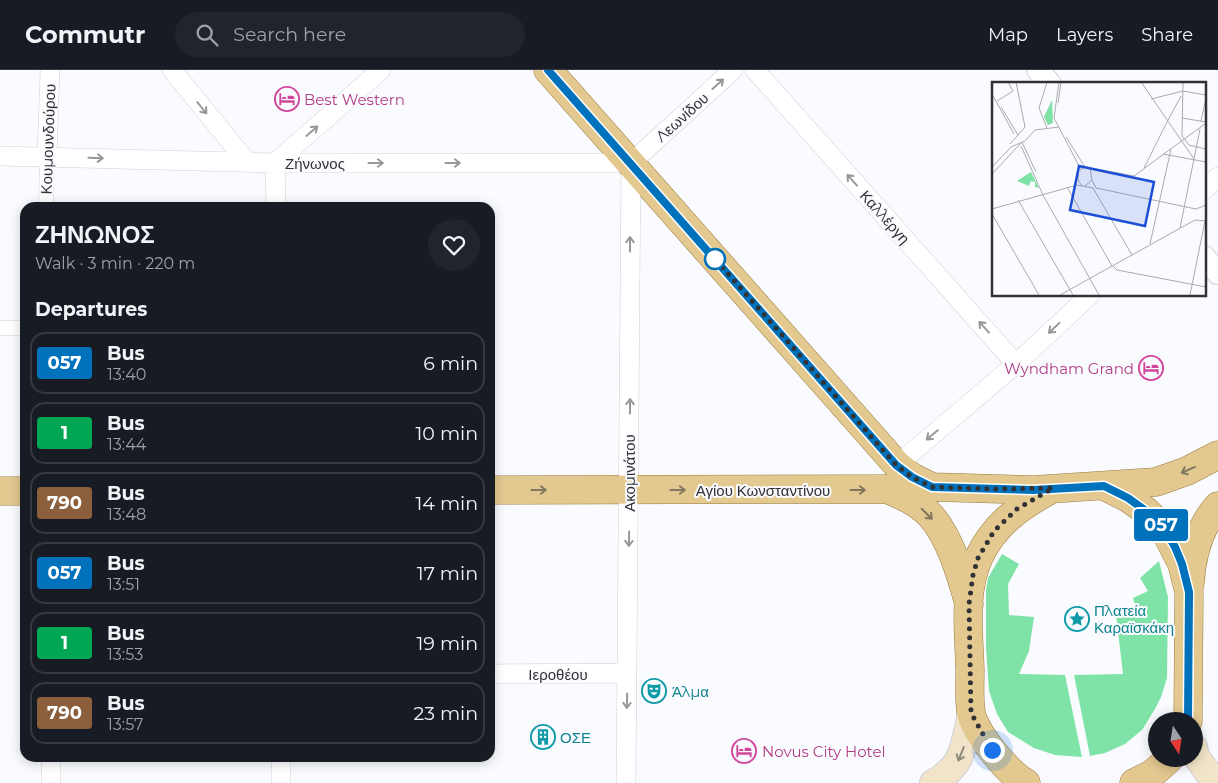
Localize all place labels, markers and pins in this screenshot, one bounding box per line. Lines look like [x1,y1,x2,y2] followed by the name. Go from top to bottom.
[274,86,300,112] hotel icon: Best Western
[304,90,405,109] place label: Best Western
[704,248,726,270] unlabelled marker
[1138,355,1164,381] hotel icon: Wyndham Grand
[1004,359,1134,378] place label: Wyndham Grand
[1094,601,1174,637] place label: Πλατεία Καραϊσκάκη
[1064,606,1090,632] place icon: Πλατεία Καραϊσκάκη
[641,678,667,704] theatre icon: Άλμα
[672,682,709,701] place label: Άλμα
[530,724,556,750] building icon: ΟΣΕ
[560,728,591,747] place label: ΟΣΕ
[731,738,757,764] hotel icon: Novus City Hotel
[762,742,886,761] place label: Novus City Hotel

